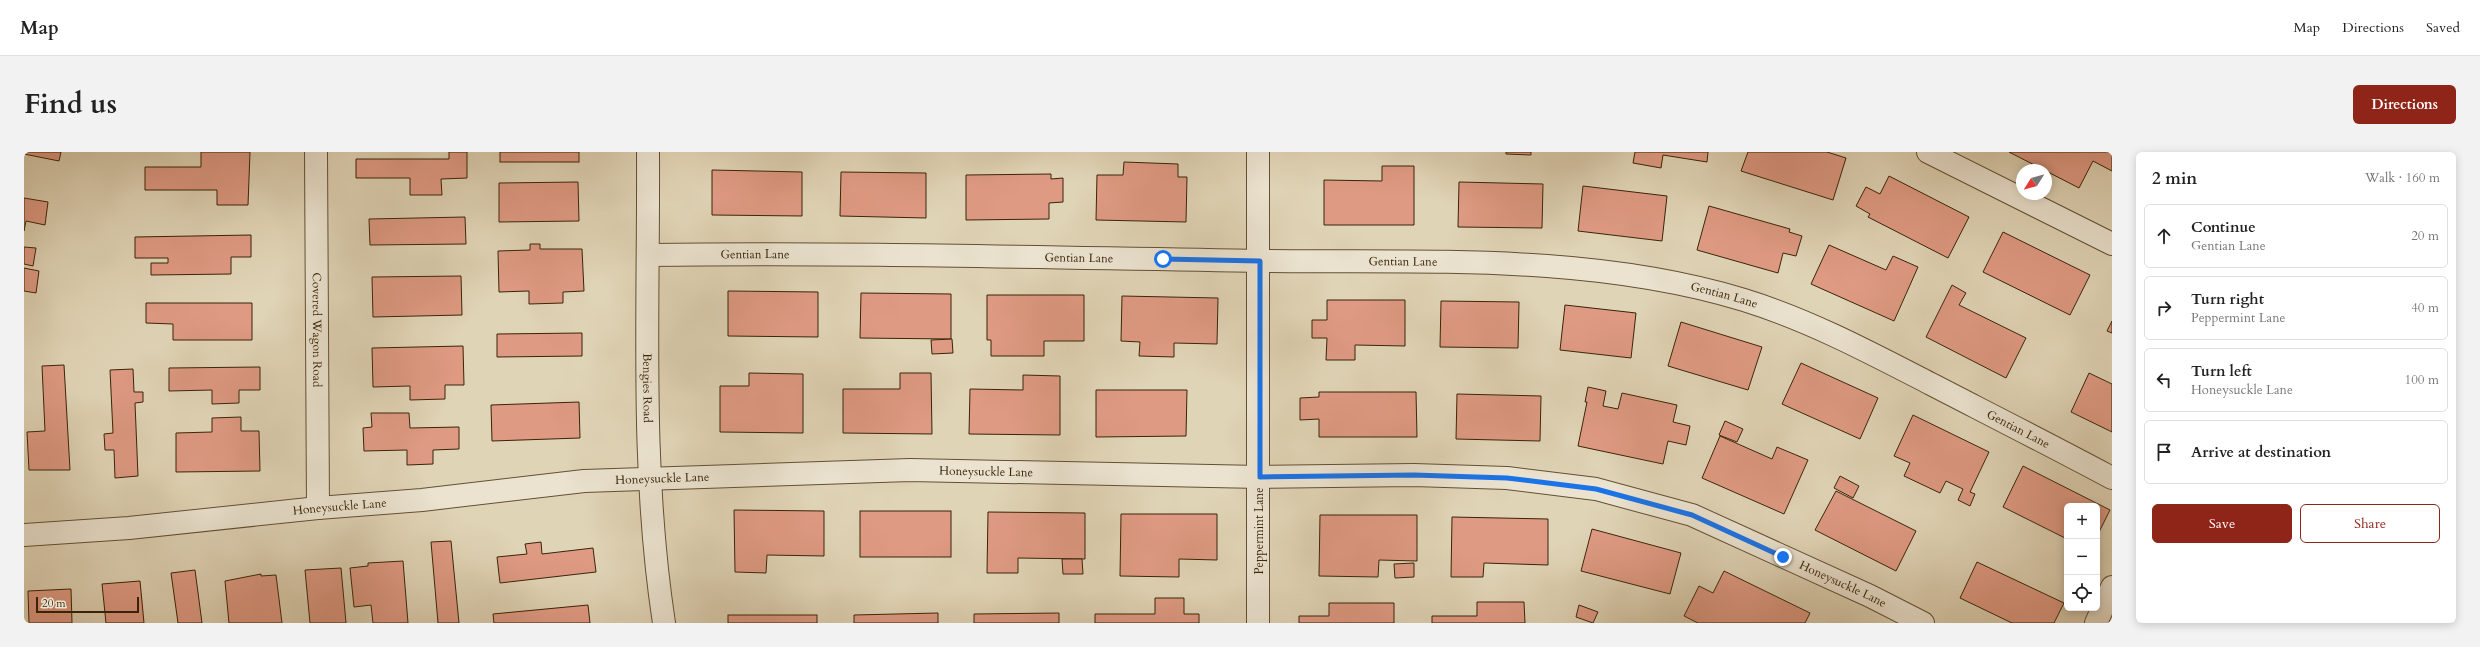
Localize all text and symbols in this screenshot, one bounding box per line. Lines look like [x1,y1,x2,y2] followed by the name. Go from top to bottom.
[20,15,59,41] text: Map
[2294,18,2320,37] text: Map
[2342,18,2404,37] text: Directions
[2426,18,2460,37] text: Saved
[24,85,117,123] text: Find us
[2353,85,2456,124] button: Directions
[2016,164,2052,200] north arrow
[2152,167,2197,190] text: 2 min
[2365,169,2440,187] text: Walk · 160 m
[2191,217,2256,237] text: Continue
[2153,225,2175,247] icon: ahead
[2411,227,2439,245] text: 20 m
[2191,237,2266,255] text: Gentian Lane
[720,246,789,262] street label: Gentian Lane
[1044,249,1114,266] street label: Gentian Lane
[1154,250,1172,268] route start
[1368,253,1438,270] street label: Gentian Lane
[309,273,325,388] street label: Covered Wagon Road
[1689,278,1760,312] street label: Gentian Lane
[2191,289,2264,309] text: Turn right
[2153,297,2175,319] icon: right
[2411,299,2439,317] text: 40 m
[2191,309,2286,327] text: Peppermint Lane
[639,353,656,424] street label: Bengies Road
[2191,361,2252,381] text: Turn left
[2153,369,2175,391] icon: left
[2405,371,2439,389] text: 100 m
[2191,381,2293,399] text: Honeysuckle Lane
[1984,406,2053,452] street label: Gentian Lane
[2153,441,2175,463] icon: arrive
[2191,442,2331,462] text: Arrive at destination
[939,463,1033,480] street label: Honeysuckle Lane
[615,469,710,488] street label: Honeysuckle Lane
[1251,487,1267,575] street label: Peppermint Lane
[292,495,387,519] street label: Honeysuckle Lane
[2064,503,2100,611] map controls
[2064,503,2100,539] button: +
[2152,504,2292,543] button: Save
[2300,504,2440,543] button: Share
[2064,539,2100,575] button: −
[1774,548,1792,566] route end
[1797,557,1889,611] street label: Honeysuckle Lane
[2064,575,2100,611] button: locate
[36,595,139,614] scale bar
[42,596,66,611] text: 20 m

